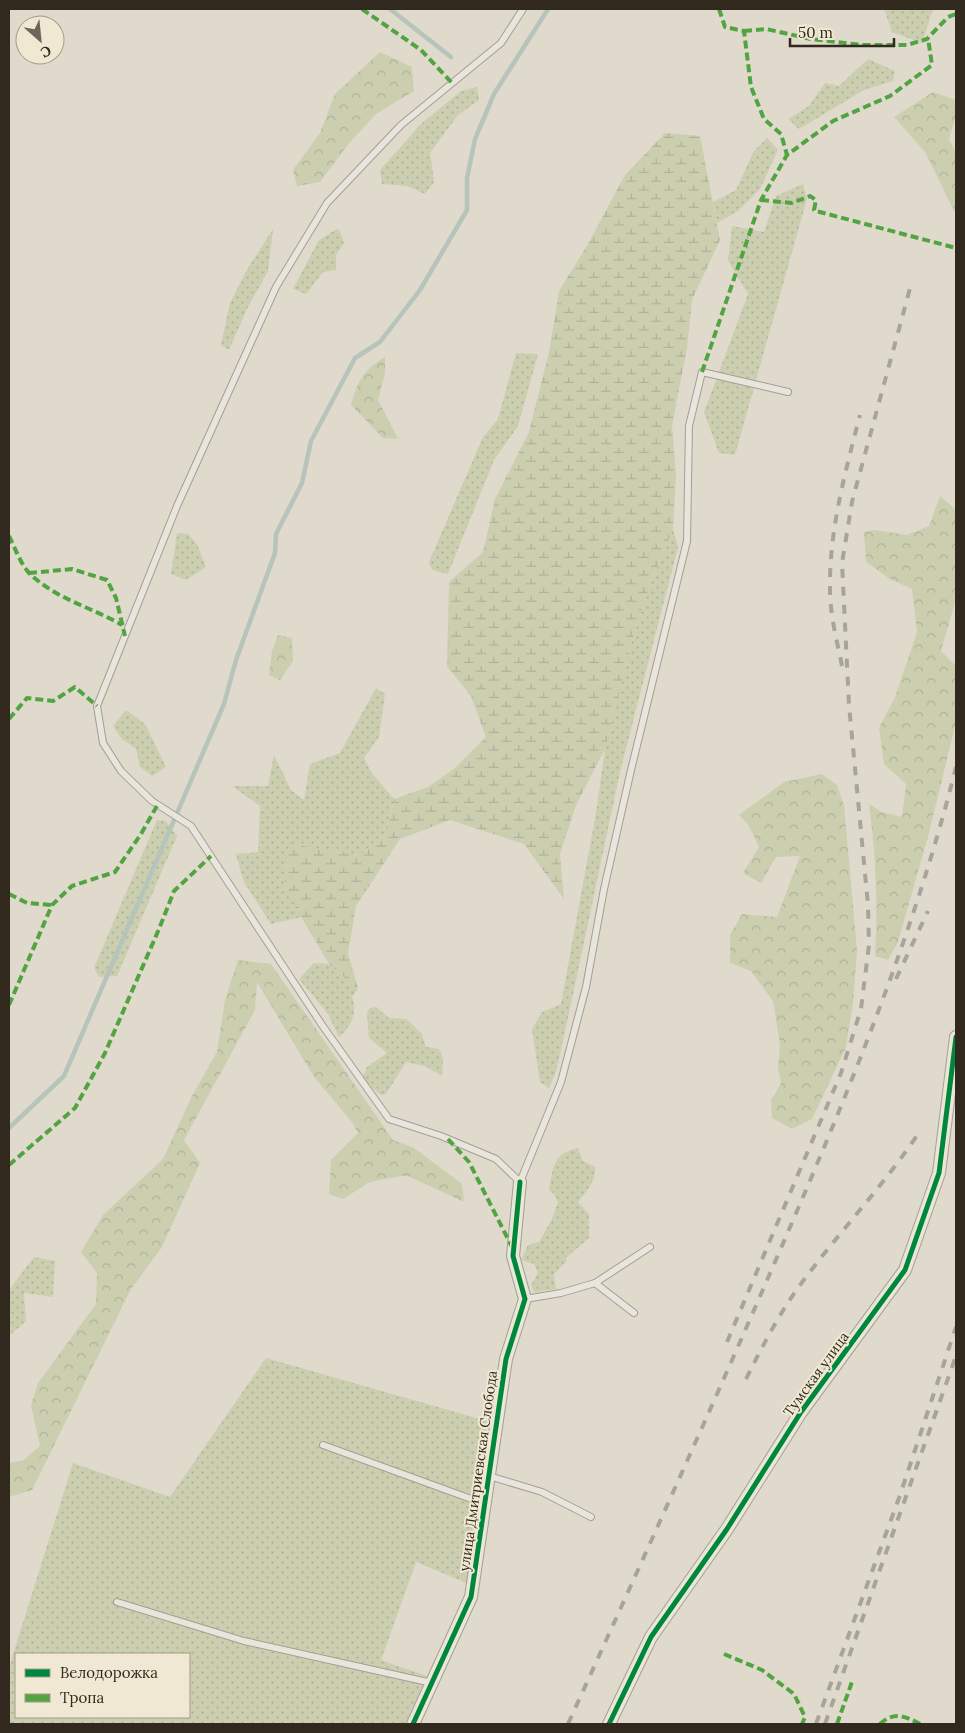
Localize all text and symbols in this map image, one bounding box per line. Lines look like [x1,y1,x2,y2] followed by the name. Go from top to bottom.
[15,15,65,65] north arrow
[790,15,894,47] scale bar
[798,23,833,42] text: 50 m
[37,41,54,62] text: С
[779,1328,853,1420] street label: Тумская улица
[455,1369,501,1573] street label: улица Дмитриевская Слобода
[15,1653,190,1718] legend
[60,1663,158,1682] text: Велодорожка
[60,1688,105,1707] text: Тропа

